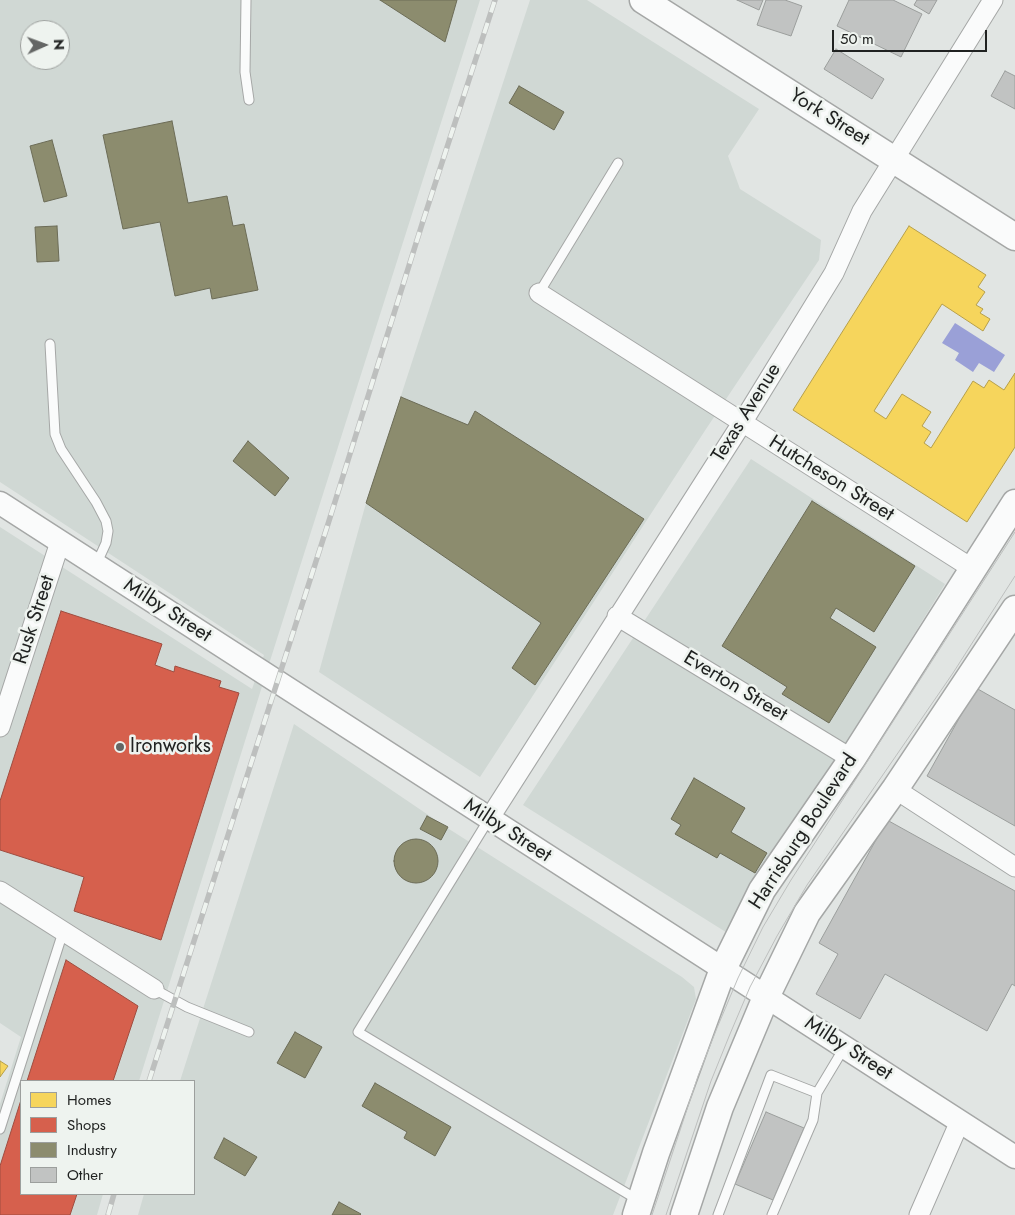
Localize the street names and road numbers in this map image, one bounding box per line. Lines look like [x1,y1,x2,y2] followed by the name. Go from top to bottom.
[785,84,873,152] street label: York Street
[707,359,787,467] street label: Texas Avenue
[764,431,898,527] street label: Hutcheson Street
[9,572,61,668] street label: Rusk Street
[119,574,215,648] street label: Milby Street
[679,647,791,727] street label: Everton Street
[745,750,863,914] street label: Harrisburg Boulevard
[459,794,555,868] street label: Milby Street
[800,1012,896,1086] street label: Milby Street

